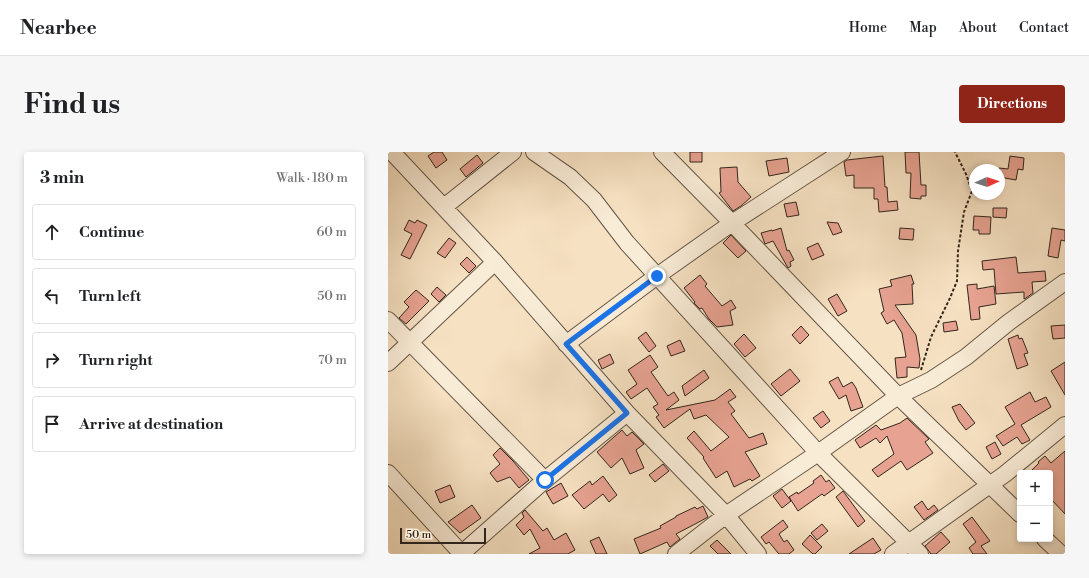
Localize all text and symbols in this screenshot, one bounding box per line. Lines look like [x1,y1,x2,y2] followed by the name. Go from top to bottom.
[20,16,97,40] text: Nearbee
[849,19,887,37] text: Home
[909,19,937,37] text: Map
[959,19,997,37] text: About
[1019,19,1069,37] text: Contact
[959,85,1065,123] button: Directions
[24,87,120,122] text: Find us
[969,164,1005,200] north arrow
[40,167,84,189] text: 3 min
[276,170,348,186] text: Walk · 180 m
[41,221,63,243] icon: ahead
[79,223,144,242] text: Continue
[316,224,347,240] text: 60 m
[648,267,666,285] route end
[41,285,63,307] icon: left
[79,287,141,306] text: Turn left
[317,288,347,304] text: 50 m
[41,349,63,371] icon: right
[79,351,153,370] text: Turn right
[318,352,347,368] text: 70 m
[41,413,63,435] icon: arrive
[79,415,223,434] text: Arrive at destination
[1017,470,1053,542] map controls
[1017,470,1053,506] button: +
[536,471,554,489] route start
[1017,506,1053,542] button: −
[400,526,486,545] scale bar
[406,528,431,542] text: 50 m

